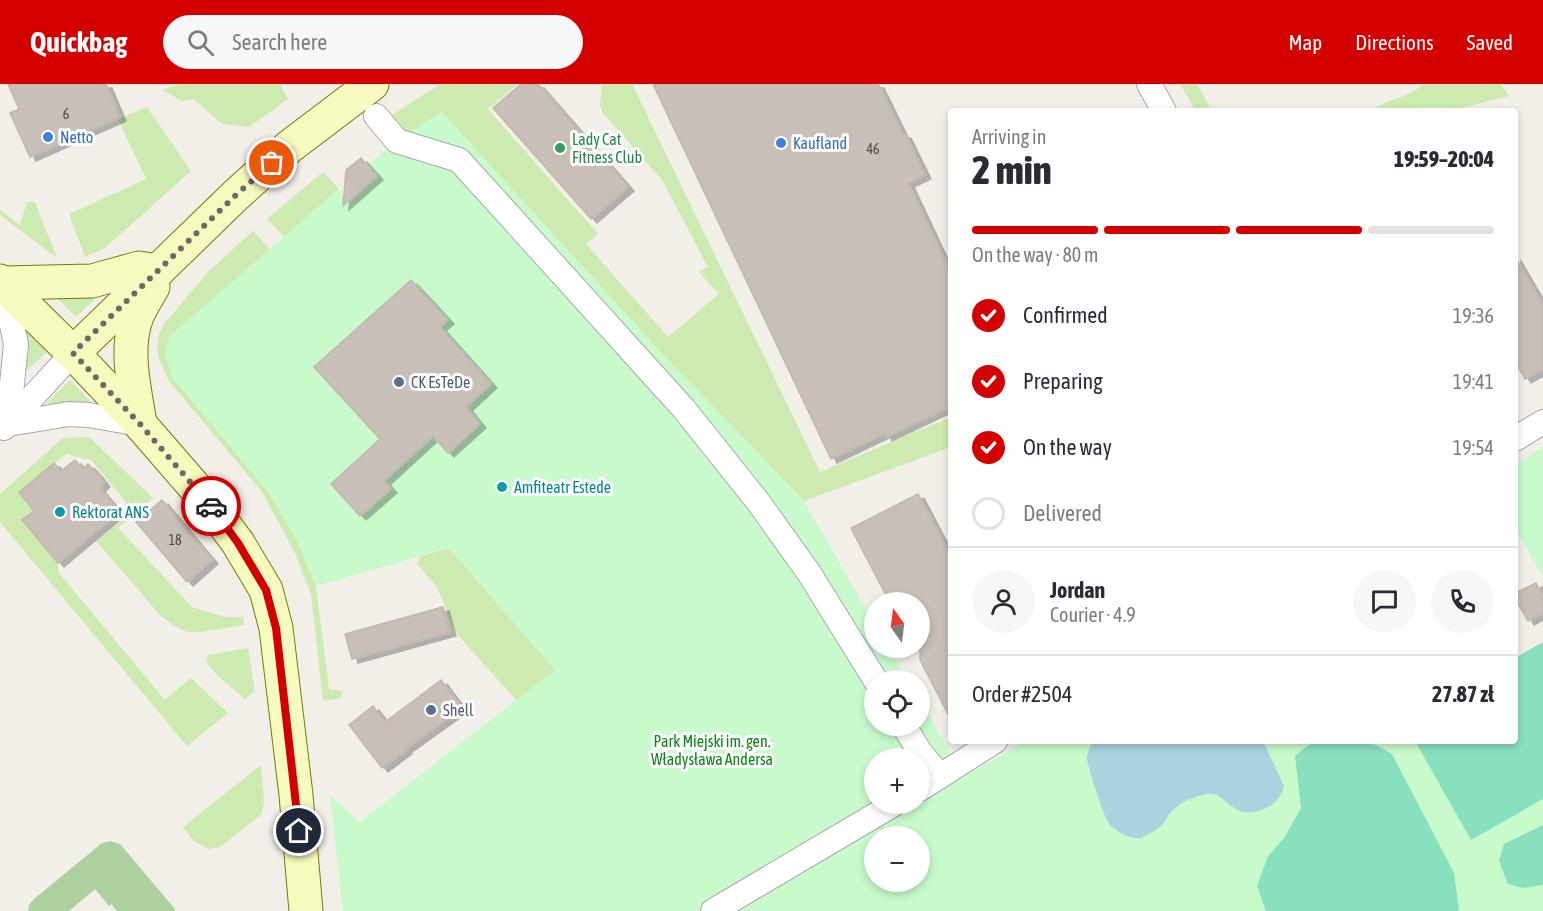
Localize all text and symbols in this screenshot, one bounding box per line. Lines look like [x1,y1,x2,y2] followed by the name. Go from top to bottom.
[163,15,583,69] search box
[30,26,127,58] text: Quickbag
[184,26,217,59] icon: search
[232,29,327,55] text: Search here
[1288,30,1322,54] text: Map
[1355,30,1434,54] text: Directions
[1467,30,1513,54] text: Saved
[63,106,70,122] house number: 6
[972,125,1046,148] text: Arriving in
[60,128,93,146] place label: Netto
[41,130,55,144] marker: Netto
[572,130,642,166] place label: Lady Cat Fitness Club
[793,134,847,152] place label: Kaufland
[774,136,788,150] marker: Kaufland
[246,137,297,188] pin
[553,141,567,155] marker: Lady Cat Fitness Club
[866,141,880,157] house number: 46
[255,146,288,179] icon: bag
[1394,146,1494,172] text: 19:59–20:04
[972,148,1052,192] text: 2 min
[972,243,1098,266] text: On the way · 80 m
[972,299,1005,332] icon: check
[1023,302,1108,328] text: Confirmed
[1453,304,1494,327] text: 19:36
[972,365,1005,398] icon: check
[1023,368,1103,394] text: Preparing
[1453,370,1494,393] text: 19:41
[411,373,470,391] place label: CK EsTeDe
[392,375,406,389] marker: CK EsTeDe
[972,431,1005,464] icon: check
[1023,434,1112,460] text: On the way
[1453,436,1494,459] text: 19:54
[181,476,241,536] courier
[514,478,611,496] place label: Amfiteatr Estede
[495,480,509,494] marker: Amfiteatr Estede
[195,490,228,523] icon: car
[1023,500,1102,526] text: Delivered
[72,503,149,521] place label: Rektorat ANS
[53,505,67,519] marker: Rektorat ANS
[168,532,182,548] house number: 18
[972,570,1035,633] button: person
[1353,570,1416,633] button: chat
[1431,570,1494,633] button: phone
[1050,577,1105,603] text: Jordan
[864,592,930,658] north arrow
[864,592,930,892] map controls
[1050,603,1136,626] text: Courier · 4.9
[864,670,930,736] button: locate
[972,681,1072,707] text: Order #2504
[1432,681,1494,707] text: 27.87 zł
[443,701,474,719] place label: Shell
[424,703,438,717] marker: Shell
[651,732,773,769] park label: Park Miejski im. gen. Władysława Andersa
[864,748,930,814] button: +
[273,805,324,856] pin
[282,814,315,847] icon: home
[864,826,930,892] button: −

